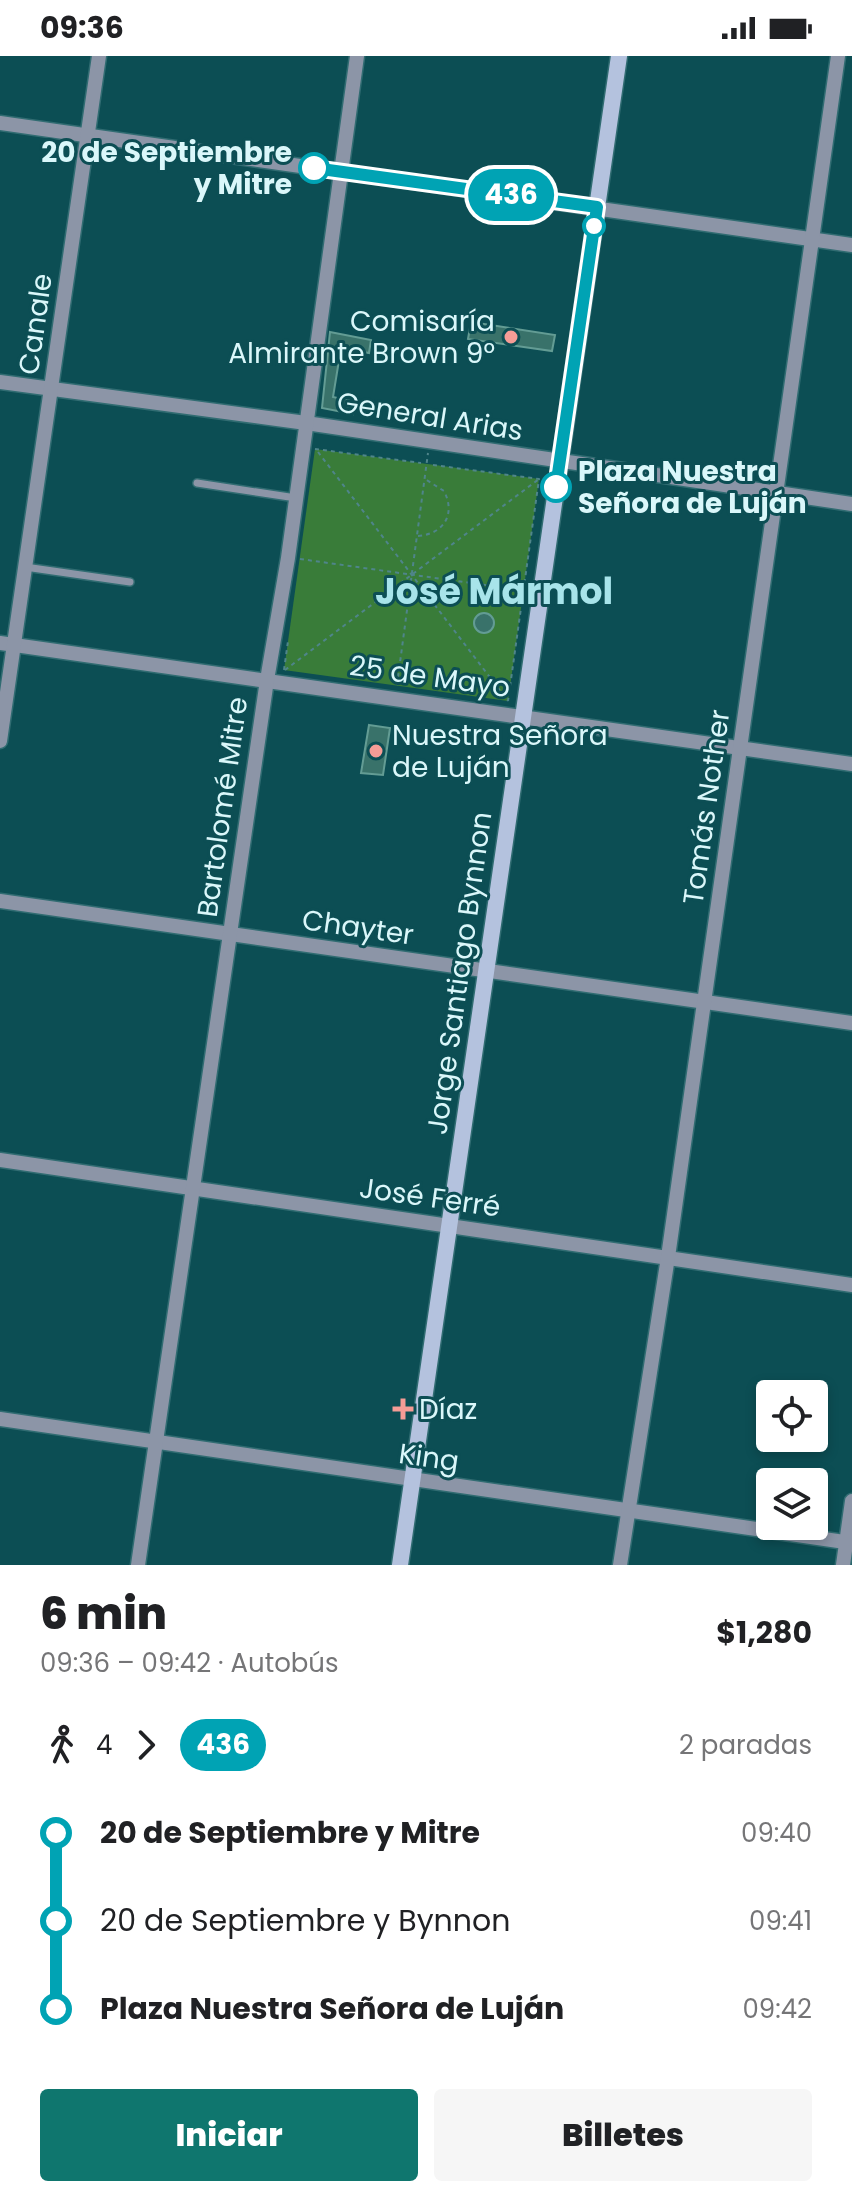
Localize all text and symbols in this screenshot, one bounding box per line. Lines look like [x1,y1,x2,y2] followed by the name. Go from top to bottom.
[40,6,124,49] text: 09:36
[41,133,292,204] place label: 20 de Septiembre y Mitre
[299,153,329,183] marker: 20 de Septiembre y Mitre
[465,169,557,221] line badge: 436
[484,175,538,214] text: 436
[583,215,605,237] unlabelled marker
[9,271,62,377] street label: Canale
[228,302,495,373] place label: Comisaría Almirante Brown 9°
[502,328,520,346] marker: Comisaría Almirante Brown 9°
[334,383,526,450] street label: General Arias
[578,452,807,523] place label: Plaza Nuestra Señora de Luján
[541,472,571,502] marker: Plaza Nuestra Señora de Luján
[375,566,613,617] district label: José Mármol
[347,646,513,707] street label: 25 de Mayo
[188,694,257,920] street label: Bartolomé Mitre
[674,707,739,907] street label: Tomás Nother
[392,716,608,787] place label: Nuestra Señora de Luján
[367,742,385,760] marker: Nuestra Señora de Luján
[418,809,501,1137] street label: Jorge Santiago Bynnon
[300,900,416,955] street label: Chayter
[357,1168,503,1227] street label: José Ferré
[756,1380,828,1540] map controls
[756,1380,828,1452] button: locate
[419,1390,477,1429] place label: Díaz
[394,1400,412,1418] marker: Díaz
[396,1434,462,1481] street label: King
[756,1468,828,1540] button: layers
[40,1583,167,1644] text: 6 min
[716,1611,812,1654] text: $1,280
[40,1645,339,1681] text: 09:36 – 09:42 · Autobús
[40,1723,84,1767] icon: walk
[124,1723,168,1767] icon: forward
[196,1725,250,1764] text: 436
[96,1727,112,1763] text: 4
[679,1727,812,1763] text: 2 paradas
[100,1811,480,1854] text: 20 de Septiembre y Mitre
[741,1815,812,1851] text: 09:40
[100,1899,510,1942] text: 20 de Septiembre y Bynnon
[749,1903,812,1939] text: 09:41
[100,1987,564,2030] text: Plaza Nuestra Señora de Luján
[742,1991,812,2027] text: 09:42
[40,2089,418,2181] button: Iniciar
[434,2089,812,2181] button: Billetes

